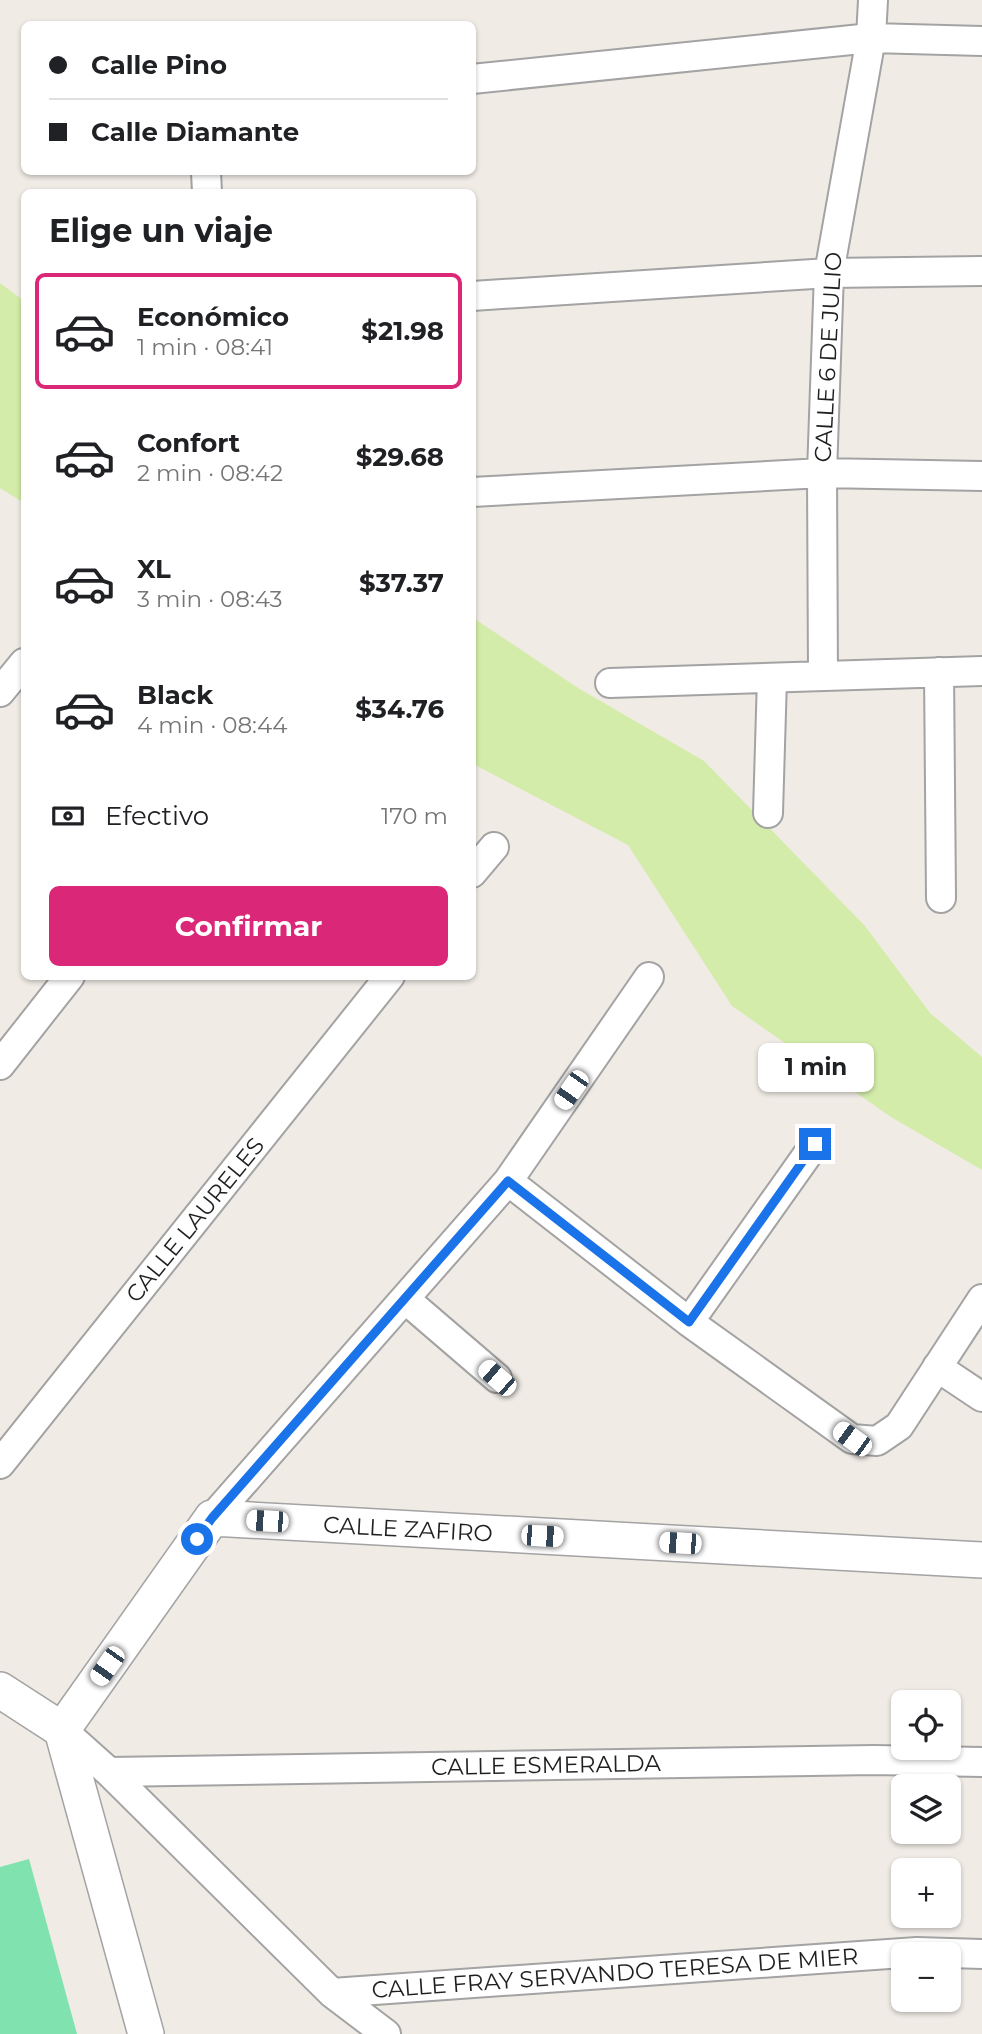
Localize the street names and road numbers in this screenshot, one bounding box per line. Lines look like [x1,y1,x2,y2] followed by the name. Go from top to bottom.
[809,251,847,463] street label: CALLE 6 DE JULIO
[120,1132,270,1308] street label: CALLE LAURELES
[322,1511,494,1547] street label: CALLE ZAFIRO
[431,1749,662,1781] street label: CALLE ESMERALDA
[371,1942,859,2004] street label: CALLE FRAY SERVANDO TERESA DE MIER

